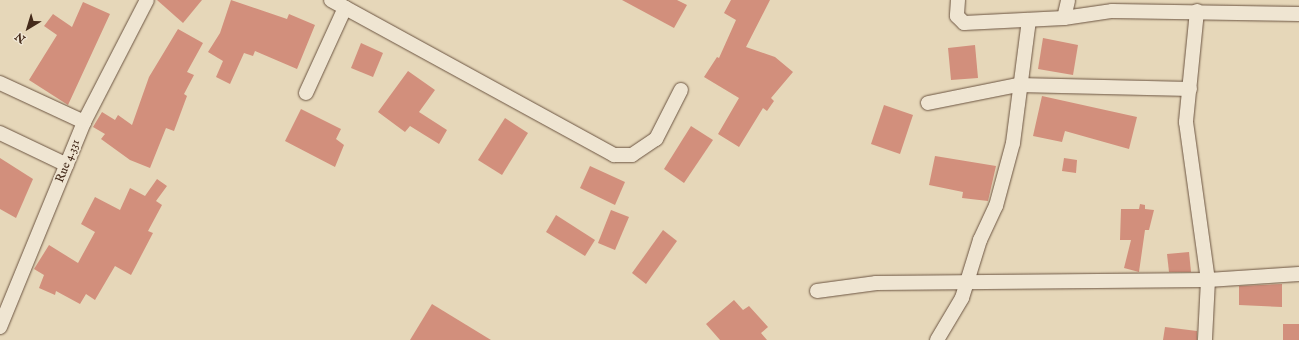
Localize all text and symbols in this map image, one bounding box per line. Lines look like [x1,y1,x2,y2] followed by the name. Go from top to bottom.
[8,8,48,48] north arrow
[13,29,29,46] text: N
[53,137,83,185] street label: Rue 4.331

